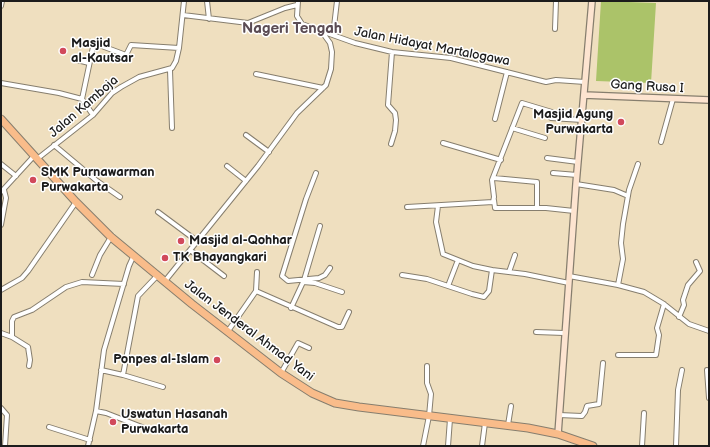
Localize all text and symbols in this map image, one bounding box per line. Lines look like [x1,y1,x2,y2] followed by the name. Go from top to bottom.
[242,20,342,38] district label: Nageri Tengah
[353,24,511,70] street label: Jalan Hidayat Martalogawa
[71,36,133,67] place label: Masjid al-Kautsar
[58,46,68,56] marker: Masjid al-Kautsar
[46,73,122,141] street label: Jalan Kamboja
[610,77,684,97] street label: Gang Rusa I
[533,107,613,138] place label: Masjid Agung Purwakarta
[616,117,626,127] marker: Masjid Agung Purwakarta
[41,165,155,196] place label: SMK Purnawarman Purwakarta
[28,175,38,185] marker: SMK Purnawarman Purwakarta
[189,233,292,249] place label: Masjid al-Qohhar
[176,236,186,246] marker: Masjid al-Qohhar
[173,250,267,266] place label: TK Bhayangkari
[160,253,170,263] marker: TK Bhayangkari
[181,277,317,385] street label: Jalan Jenderal Ahmad Yani
[113,352,209,368] place label: Ponpes al-Islam
[212,355,222,365] marker: Ponpes al-Islam
[121,407,228,438] place label: Uswatun Hasanah Purwakarta
[108,417,118,427] marker: Uswatun Hasanah Purwakarta

